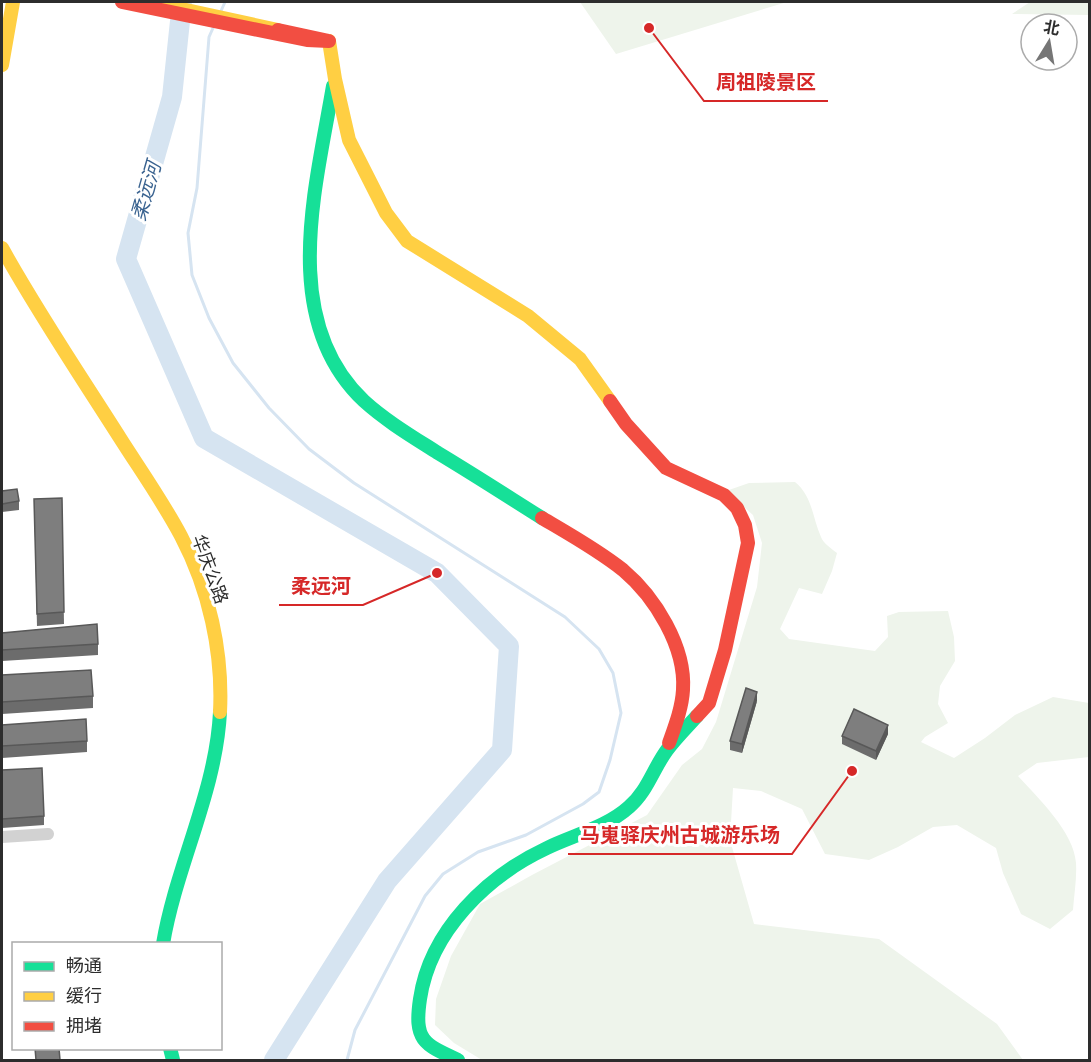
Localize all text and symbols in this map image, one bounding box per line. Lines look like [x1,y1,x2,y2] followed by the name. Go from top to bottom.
[1019,12,1079,72] north arrow
[1042,16,1062,38] text: 北
[704,63,828,101] callout: 周祖陵景区
[716,69,816,93] text: 周祖陵景区
[125,155,166,223] water label: 柔远河
[188,531,234,607] street label: 华庆公路
[279,567,363,605] callout: 柔远河
[291,573,351,597] text: 柔远河
[568,816,792,854] callout: 马嵬驿庆州古城游乐场
[580,822,780,846] text: 马嵬驿庆州古城游乐场
[12,942,222,1050] legend
[66,954,102,976] text: 畅通
[66,984,102,1006] text: 缓行
[66,1014,102,1036] text: 拥堵

